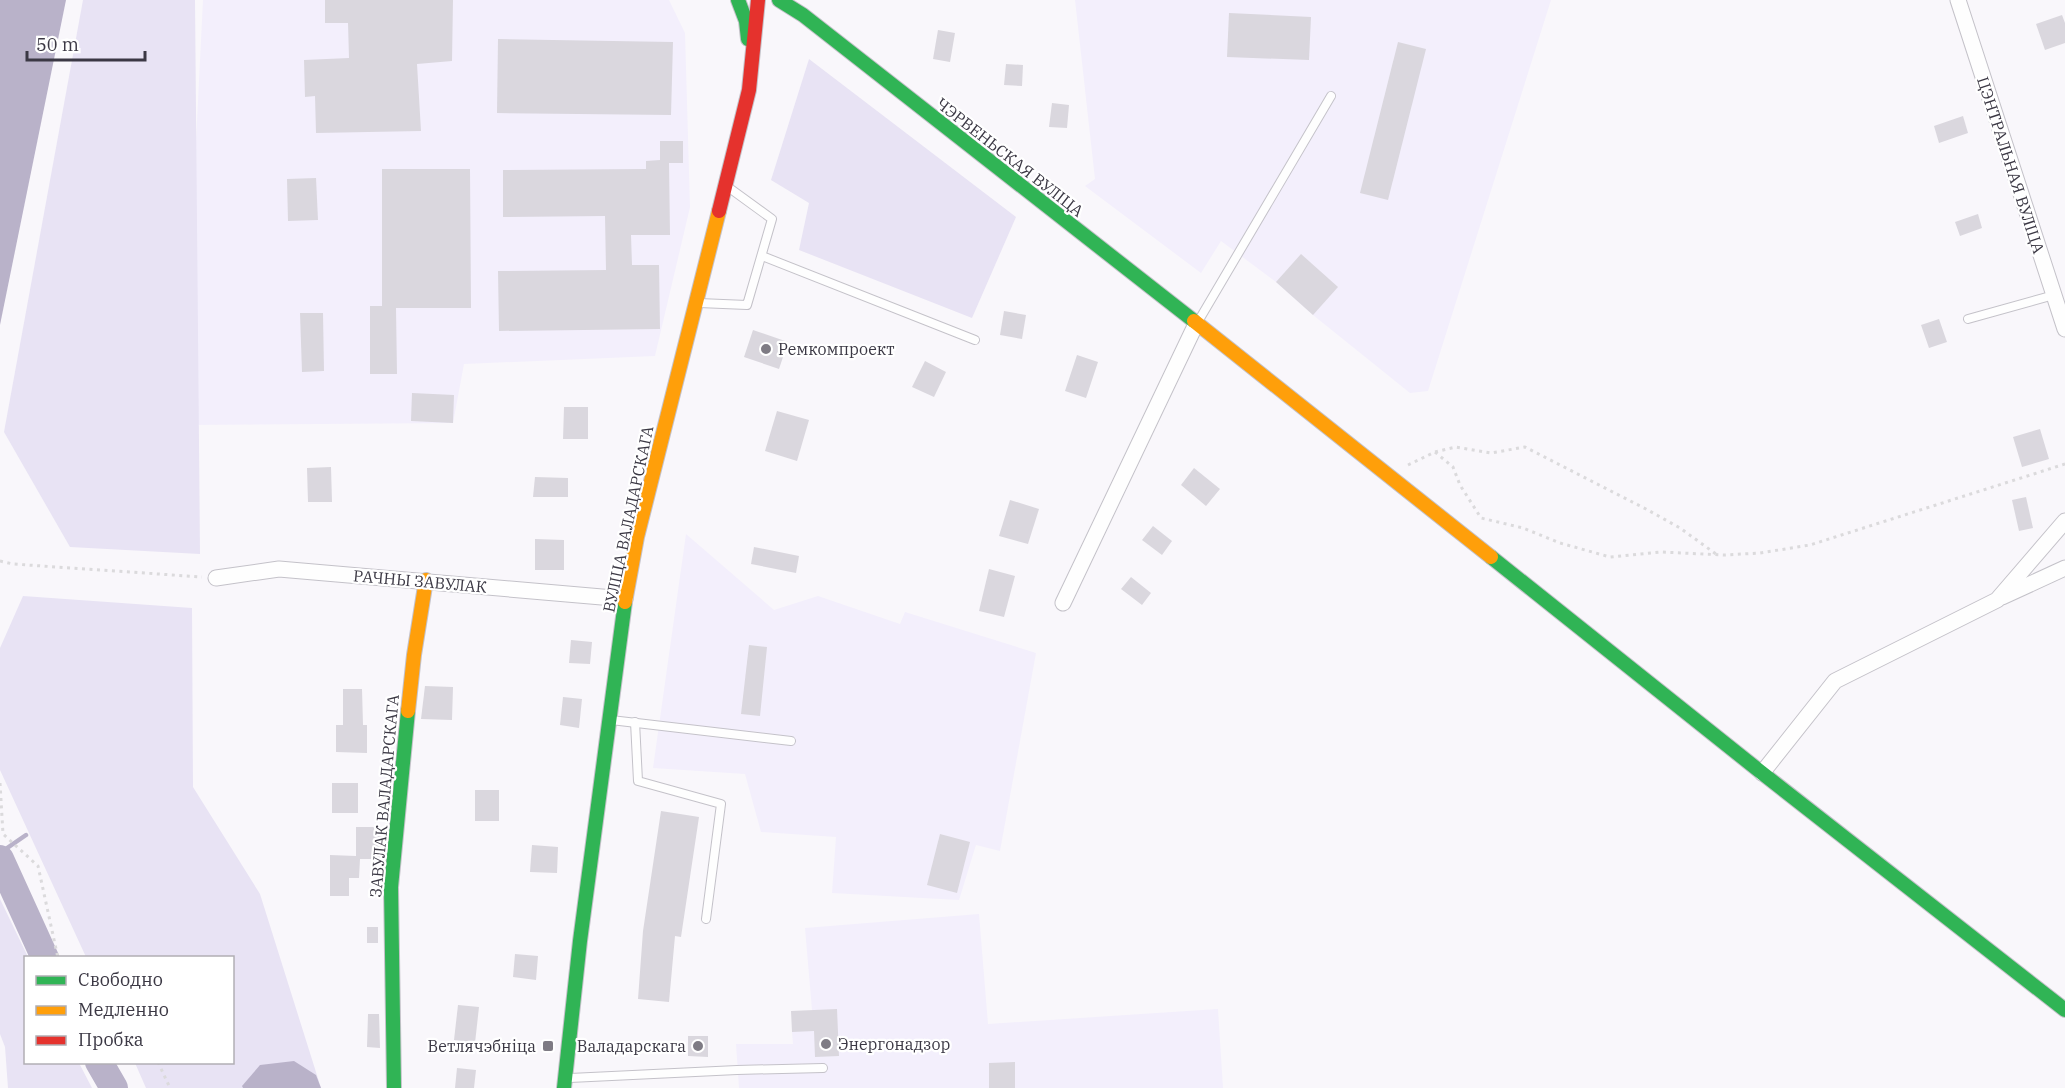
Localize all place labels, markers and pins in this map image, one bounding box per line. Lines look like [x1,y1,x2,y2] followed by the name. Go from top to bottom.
[778,339,894,359] place label: Ремкомпроект
[759,342,773,356] marker: Ремкомпроект
[838,1034,950,1054] place label: Энергонадзор
[428,1036,536,1056] place label: Ветлячэбніца
[577,1036,686,1056] place label: Валадарскага
[819,1037,833,1051] marker: Энергонадзор
[541,1039,555,1053] marker: Ветлячэбніца
[691,1039,705,1053] marker: Валадарскага

